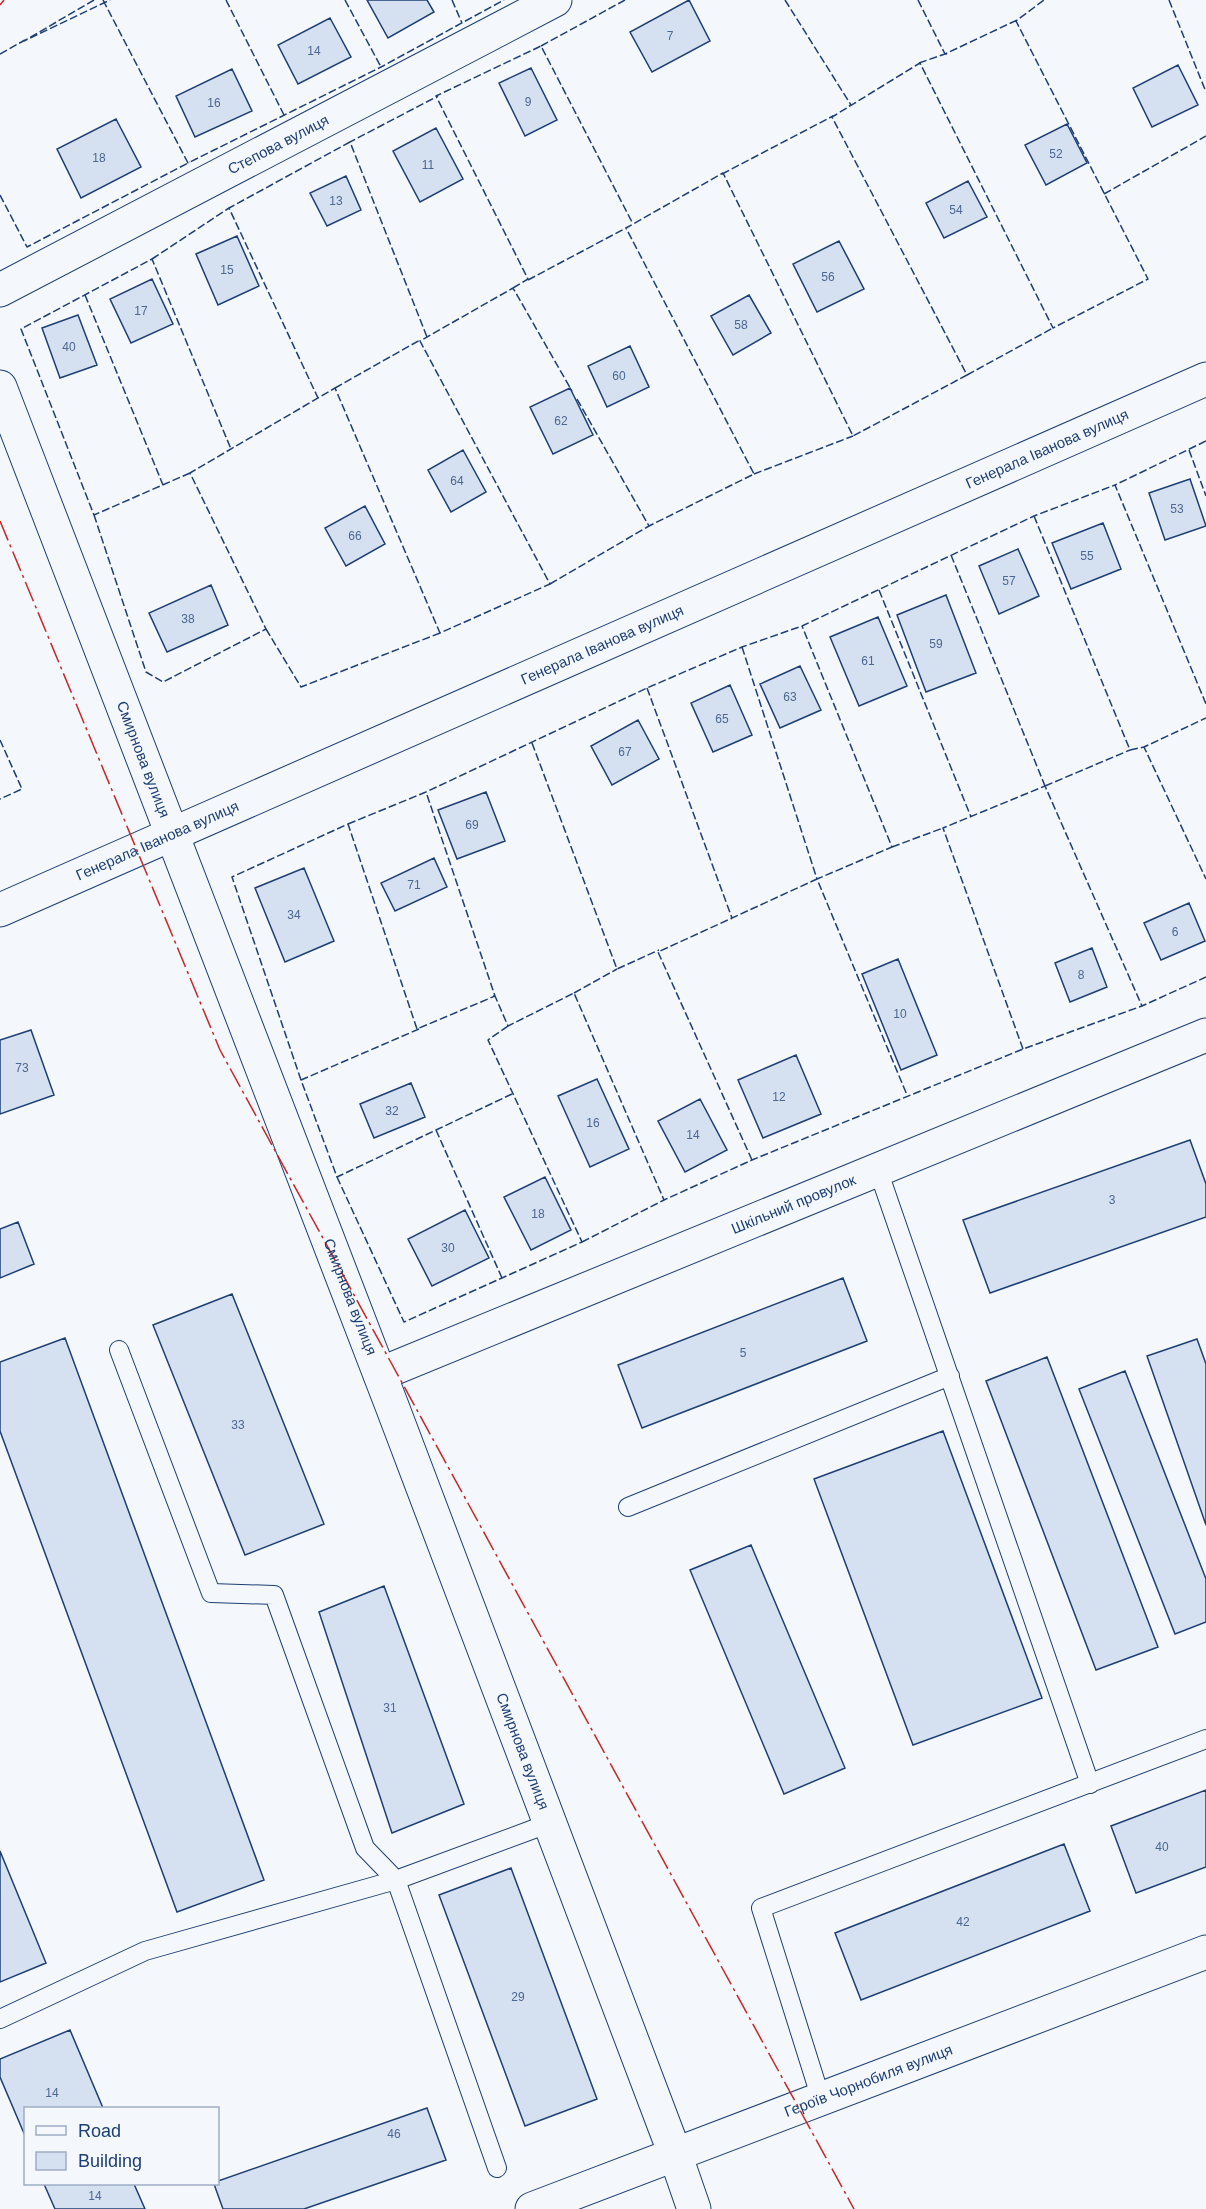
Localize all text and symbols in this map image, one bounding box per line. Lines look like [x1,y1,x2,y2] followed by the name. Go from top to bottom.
[667,29,674,43] house number: 7
[307,44,321,58] house number: 14
[525,95,532,109] house number: 9
[207,96,221,110] house number: 16
[225,111,331,177] street label: Степова вулиця
[1049,147,1063,161] house number: 52
[92,151,106,165] house number: 18
[422,158,435,172] house number: 11
[329,194,343,208] house number: 13
[949,203,963,217] house number: 54
[220,263,234,277] house number: 15
[821,270,835,284] house number: 56
[134,304,148,318] house number: 17
[734,318,748,332] house number: 58
[62,340,76,354] house number: 40
[612,369,626,383] house number: 60
[963,405,1131,492] street label: Генерала Іванова вулиця
[554,414,568,428] house number: 62
[450,474,464,488] house number: 64
[1170,502,1184,516] house number: 53
[348,529,362,543] house number: 66
[1080,549,1094,563] house number: 55
[1002,574,1016,588] house number: 57
[518,601,686,688] street label: Генерала Іванова вулиця
[181,612,195,626] house number: 38
[929,637,943,651] house number: 59
[861,654,875,668] house number: 61
[783,690,797,704] house number: 63
[114,699,174,820] street label: Смирнова вулиця
[715,712,729,726] house number: 65
[618,745,632,759] house number: 67
[73,797,241,883] street label: Генерала Іванова вулиця
[465,818,479,832] house number: 69
[407,878,421,892] house number: 71
[287,908,301,922] house number: 34
[1172,925,1179,939] house number: 6
[1078,968,1085,982] house number: 8
[893,1007,907,1021] house number: 10
[15,1061,29,1075] house number: 73
[772,1090,786,1104] house number: 12
[385,1104,399,1118] house number: 32
[586,1116,600,1130] house number: 16
[686,1128,700,1142] house number: 14
[729,1171,858,1237] street label: Шкільний провулок
[1109,1193,1116,1207] house number: 3
[531,1207,545,1221] house number: 18
[320,1236,381,1358] street label: Смирнова вулиця
[441,1241,455,1255] house number: 30
[740,1346,747,1360] house number: 5
[231,1418,245,1432] house number: 33
[493,1690,553,1812] street label: Смирнова вулиця
[383,1701,397,1715] house number: 31
[1155,1840,1169,1854] house number: 40
[956,1915,970,1929] house number: 42
[511,1990,525,2004] house number: 29
[782,2041,955,2120] street label: Героїв Чорнобиля вулиця
[45,2086,59,2100] house number: 14
[24,2107,219,2185] legend
[78,2121,121,2141] text: Road
[387,2127,401,2141] house number: 46
[78,2151,142,2171] text: Building
[88,2189,102,2203] house number: 14

